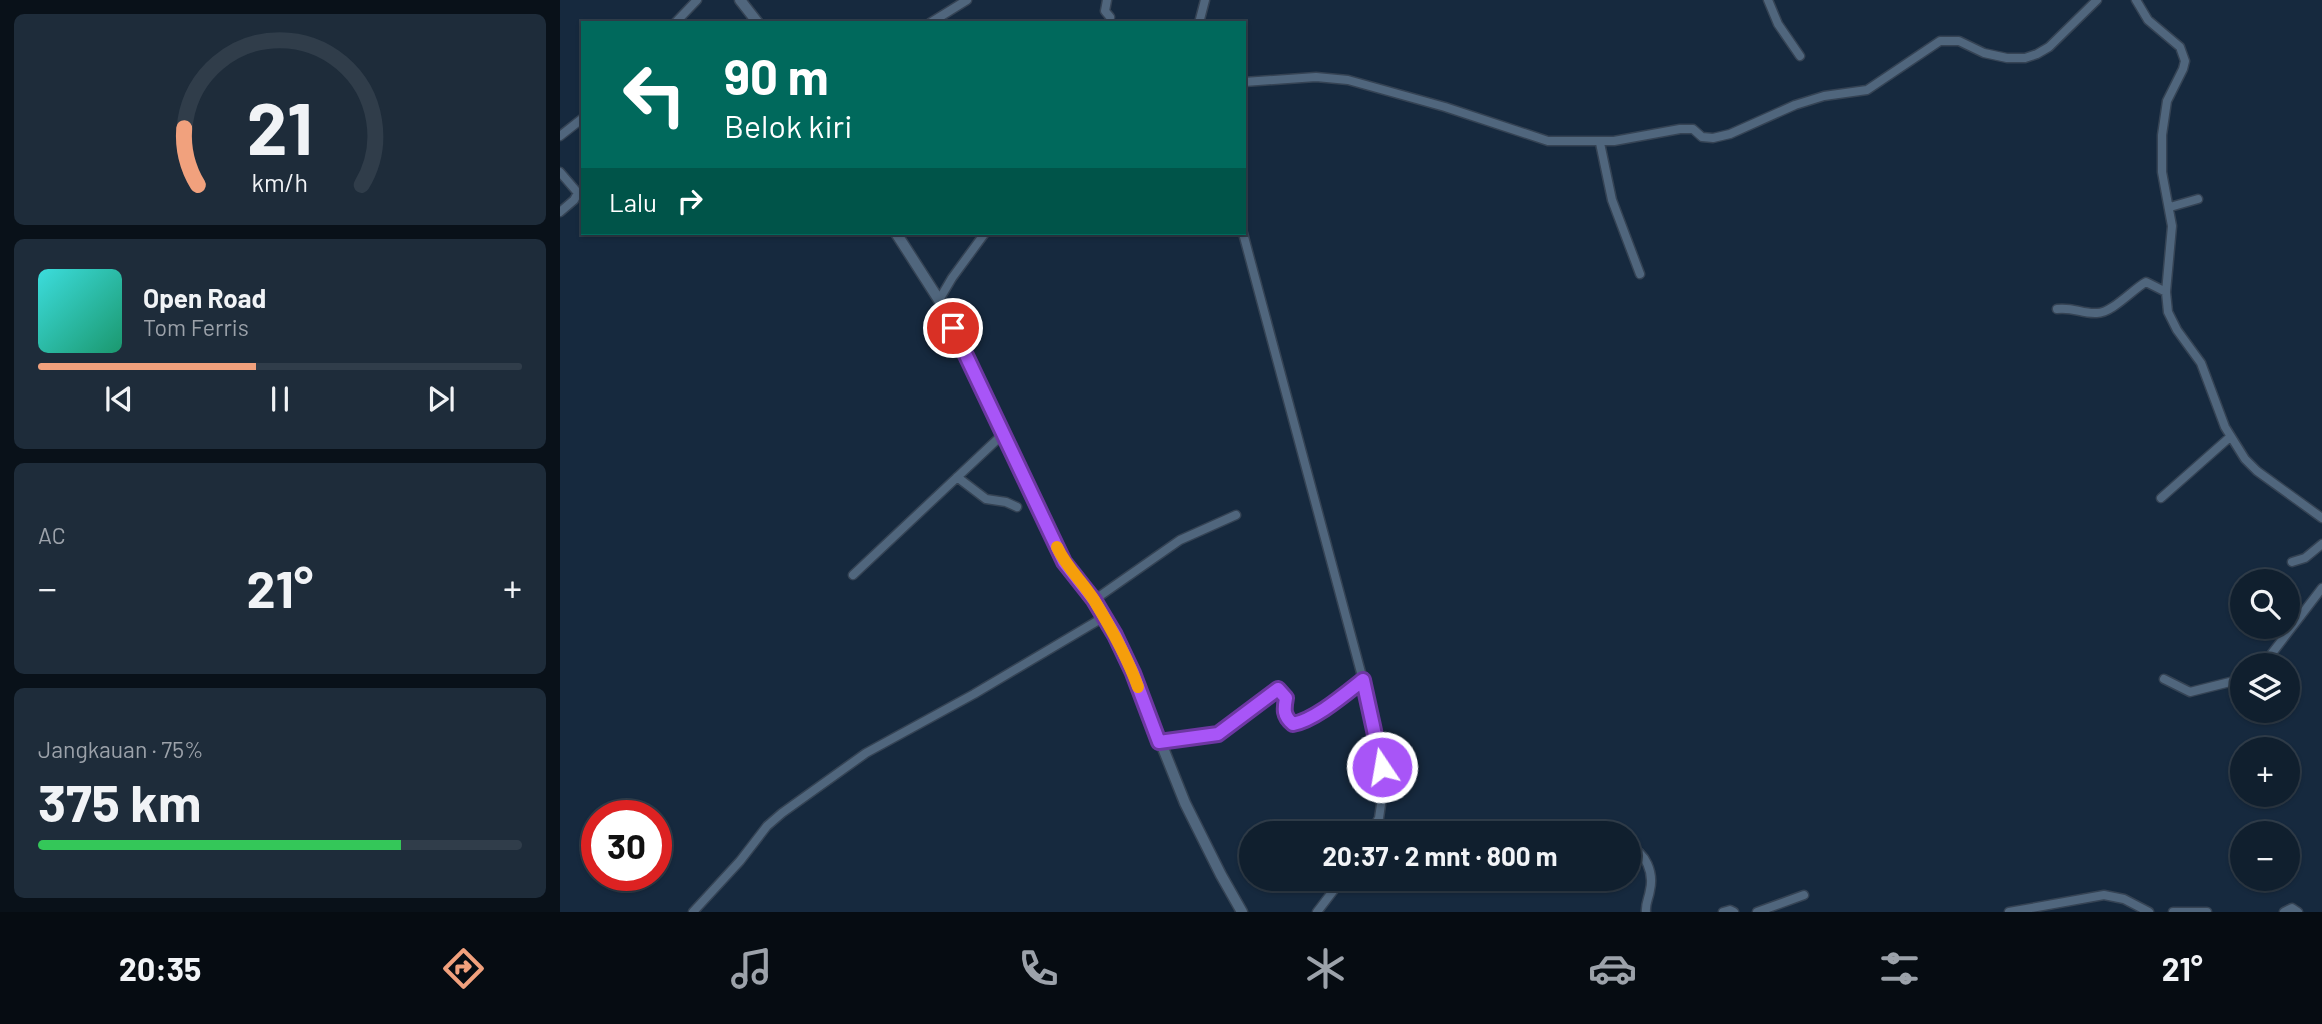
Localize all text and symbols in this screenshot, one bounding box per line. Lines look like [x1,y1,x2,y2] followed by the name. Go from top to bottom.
[724,46,829,105] text: 90 m
[609,49,700,140] icon: left
[247,83,313,171] text: 21
[724,106,852,144] text: Belok kiri
[252,167,308,197] text: km/h
[671,182,709,220] icon: right
[609,186,657,217] text: Lalu
[143,282,266,313] text: Open Road
[923,298,983,358] pin
[934,309,972,347] icon: arrive
[143,313,249,341] text: Tom Ferris
[100,380,138,418] icon: previous
[261,380,299,418] icon: pause
[422,380,460,418] icon: next
[38,521,66,549] text: AC
[247,556,313,618] text: 21°
[38,564,57,610] text: −
[503,564,522,610] text: +
[2230,569,2300,891] map controls
[2230,569,2300,639] button: search
[2230,653,2300,723] button: layers
[1345,730,1419,804] position arrow
[38,735,204,763] text: Jangkauan · 75%
[2230,737,2300,807] button: +
[38,770,201,832] text: 375 km
[581,800,672,891] speed limit sign: 30
[2230,821,2300,891] button: −
[1323,840,1558,871] text: 20:37 · 2 mnt · 800 m
[439,944,488,993] icon: directions
[727,944,776,993] icon: music
[1014,944,1063,993] icon: phone
[1301,944,1350,993] icon: climate
[1588,944,1637,993] icon: car
[1875,944,1924,993] icon: filters
[119,949,201,987] text: 20:35
[2162,949,2203,987] text: 21°

